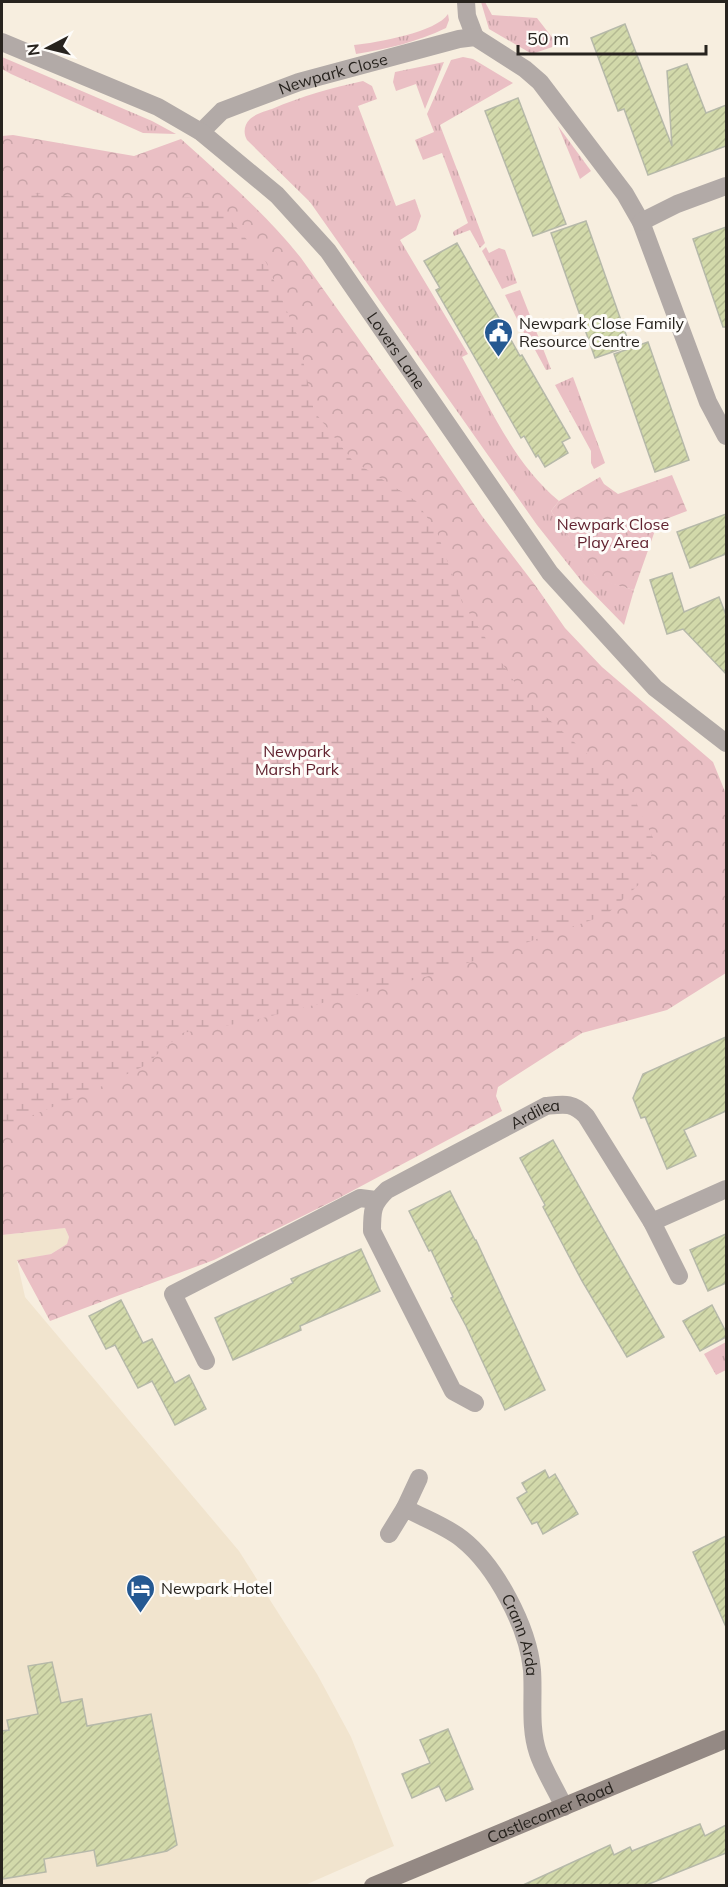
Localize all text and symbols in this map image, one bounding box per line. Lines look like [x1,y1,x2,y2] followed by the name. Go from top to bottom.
[18,18,78,78] north arrow
[518,18,706,56] scale bar
[527,27,569,50] text: 50 m
[22,43,44,57] text: N
[276,49,390,99] street label: Newpark Close
[363,308,430,393] street label: Lovers Lane
[519,313,685,351] place label: Newpark Close Family Resource Centre
[482,316,514,358] public building icon: Newpark Close Family Resource Centre
[557,514,669,552] park label: Newpark Close Play Area
[255,741,340,779] park label: Newpark Marsh Park
[507,1095,561,1133] street label: Ardilea
[124,1572,156,1614] hotel icon: Newpark Hotel
[161,1578,272,1598] place label: Newpark Hotel
[497,1590,542,1677] street label: Crann Arda
[484,1777,617,1847] street label: Castlecomer Road

